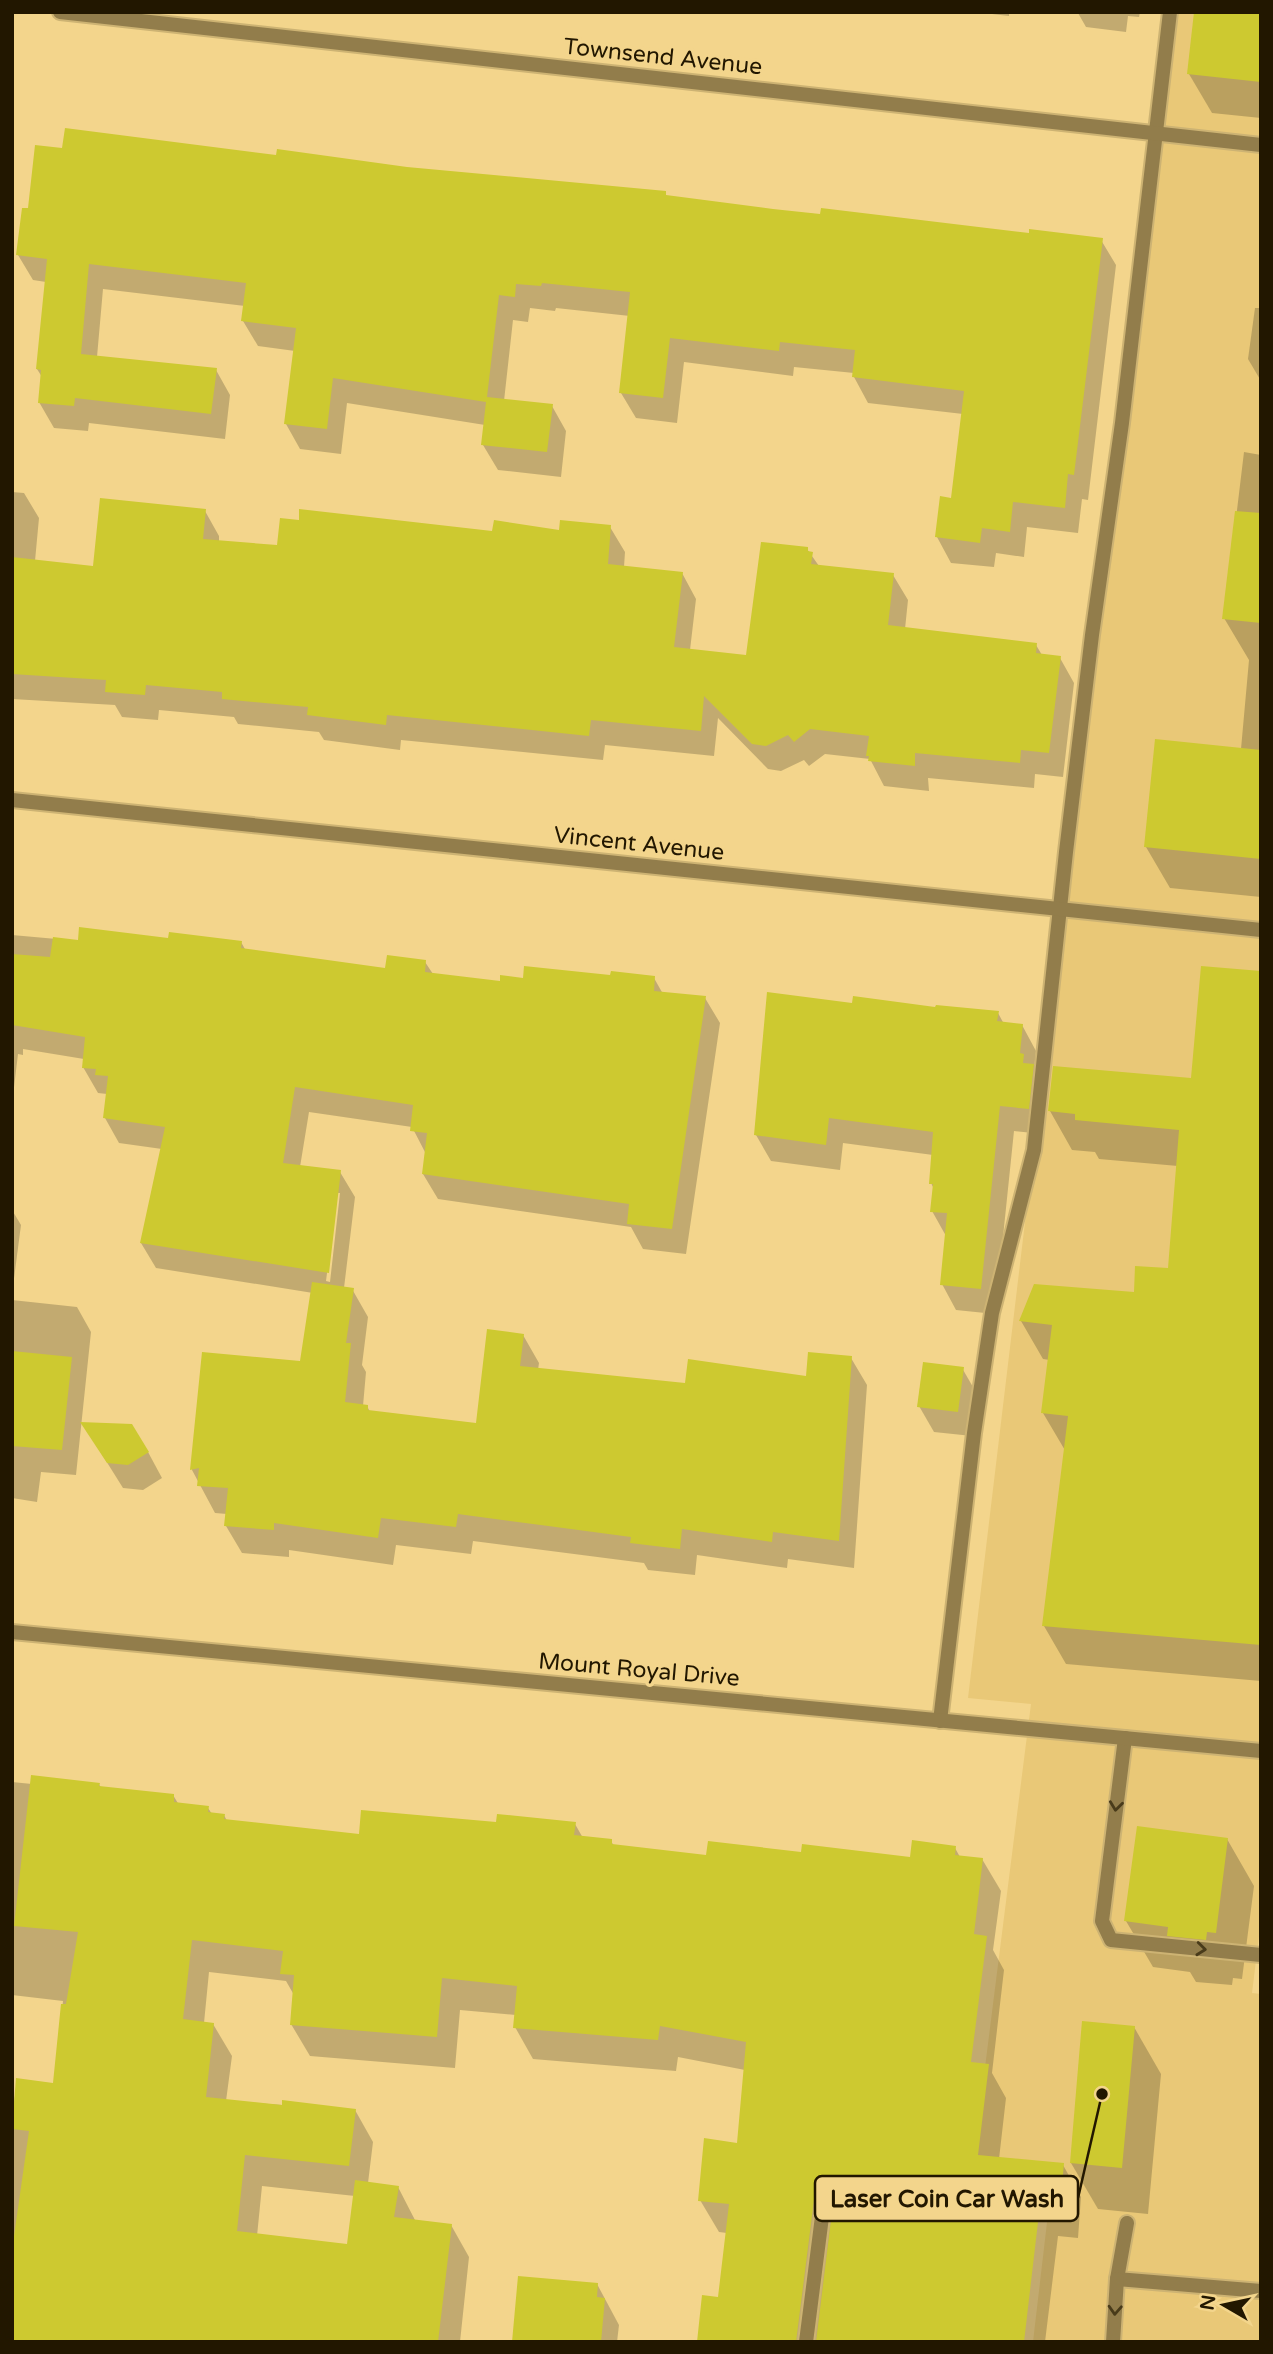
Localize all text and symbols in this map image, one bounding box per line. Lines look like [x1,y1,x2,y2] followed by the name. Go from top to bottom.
[562,33,764,81] street label: Townsend Avenue
[552,821,726,867] street label: Vincent Avenue
[537,1647,741,1693] street label: Mount Royal Drive
[1109,1800,1124,1812] one-way arrow
[1195,1942,1207,1957] one-way arrow
[815,2176,1078,2221] callout: Laser Coin Car Wash
[830,2185,1064,2214] text: Laser Coin Car Wash
[1189,2270,1259,2340] north arrow
[1196,2293,1220,2312] text: N
[1108,2305,1123,2316] one-way arrow

